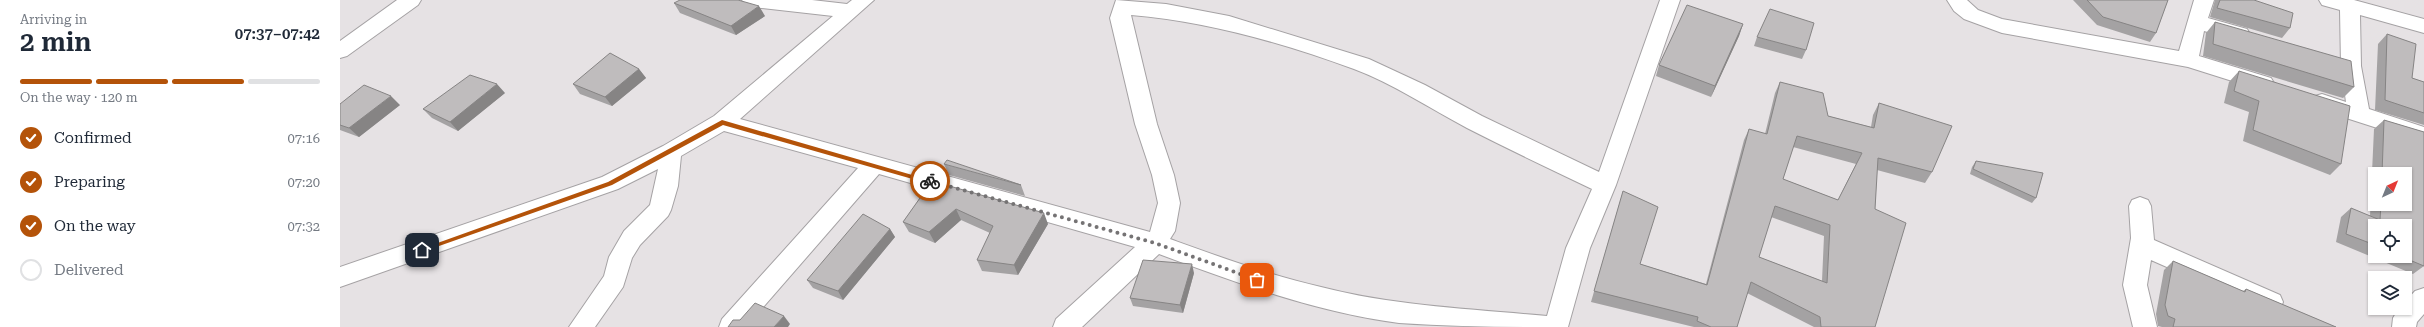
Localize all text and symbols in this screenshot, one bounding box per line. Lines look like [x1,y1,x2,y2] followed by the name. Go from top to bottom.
[20,12,87,27] text: Arriving in
[235,25,320,43] text: 07:37–07:42
[20,27,92,57] text: 2 min
[20,90,137,105] text: On the way · 120 m
[20,127,42,149] icon: check
[54,129,132,147] text: Confirmed
[288,131,320,146] text: 07:16
[910,161,950,201] courier
[2368,167,2412,211] north arrow
[2368,167,2412,315] map controls
[919,170,941,192] icon: bike
[20,171,42,193] icon: check
[54,173,125,191] text: Preparing
[288,175,320,190] text: 07:20
[20,215,42,237] icon: check
[54,217,136,235] text: On the way
[288,219,320,234] text: 07:32
[2368,219,2412,263] button: locate
[405,233,439,267] pin
[411,239,433,261] icon: home
[54,261,124,279] text: Delivered
[1240,263,1274,297] pin
[1246,269,1268,291] icon: bag
[2368,271,2412,315] button: layers

